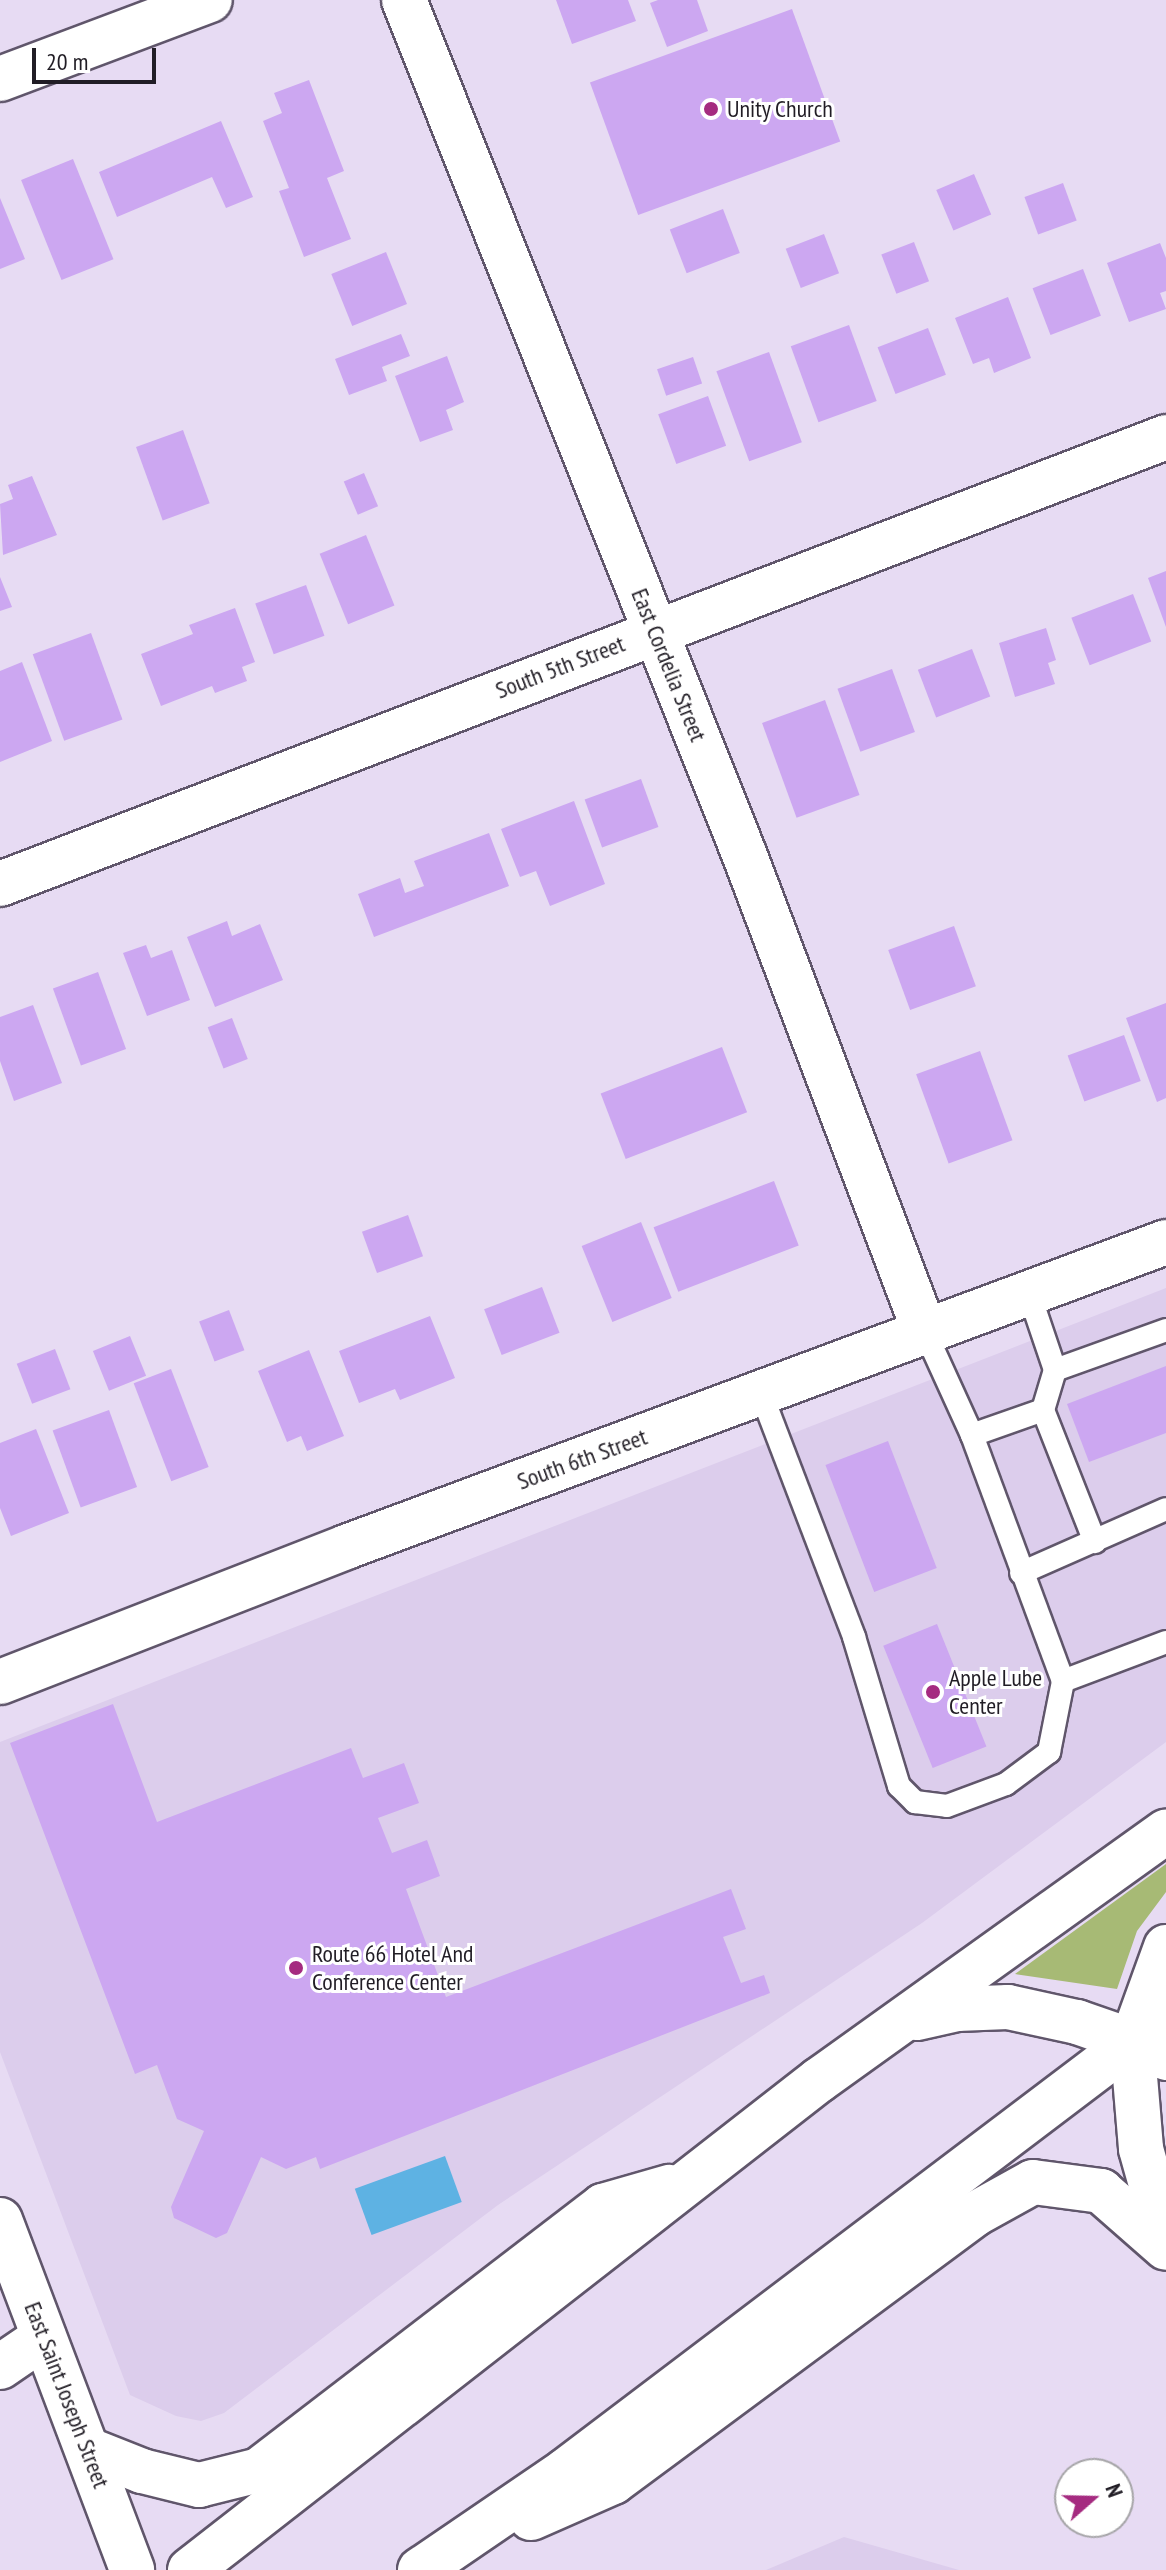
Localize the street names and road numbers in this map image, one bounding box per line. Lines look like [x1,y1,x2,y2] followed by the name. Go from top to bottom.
[625,584,713,746] street label: East Cordelia Street
[491,629,629,705] street label: South 5th Street
[513,1422,651,1496] street label: South 6th Street
[18,2298,116,2492] street label: East Saint Joseph Street

